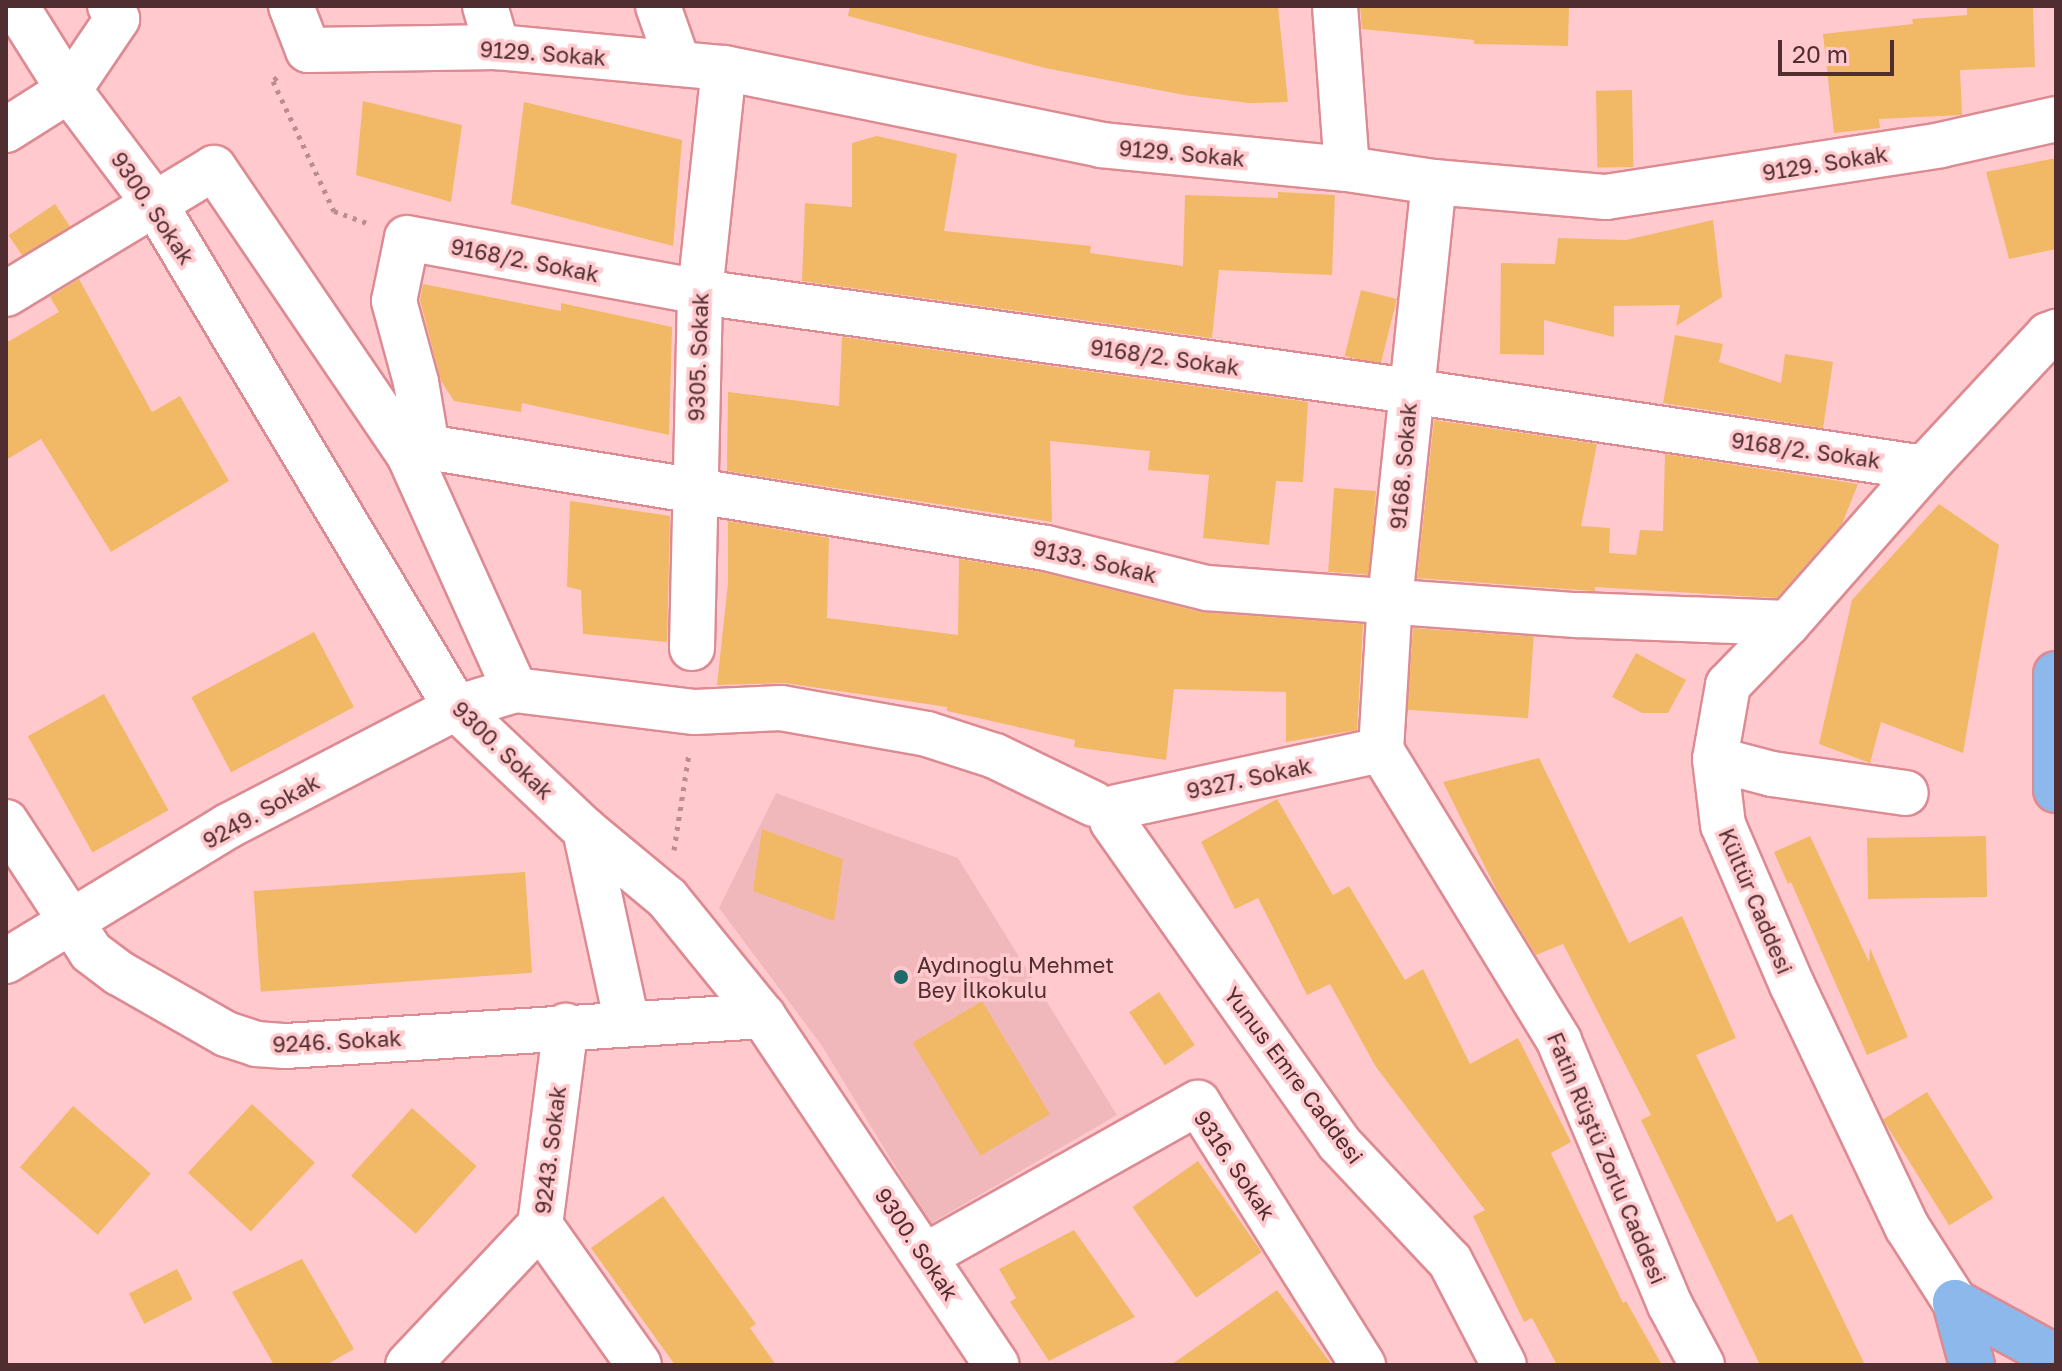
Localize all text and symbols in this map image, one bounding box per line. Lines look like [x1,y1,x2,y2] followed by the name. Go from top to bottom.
[1782,24,1898,74] scale bar
[479,35,607,71] street label: 9129. Sokak
[1792,39,1848,68] text: 20 m
[1118,134,1246,172] street label: 9129. Sokak
[1760,140,1890,186] street label: 9129. Sokak
[106,147,200,269] street label: 9300. Sokak
[449,233,601,287] street label: 9168/2. Sokak
[683,292,713,422] street label: 9305. Sokak
[1089,333,1241,381] street label: 9168/2. Sokak
[1384,402,1422,530] street label: 9168. Sokak
[1730,426,1882,474] street label: 9168/2. Sokak
[1031,534,1159,588] street label: 9133. Sokak
[447,695,559,805] street label: 9300. Sokak
[1184,752,1314,804] street label: 9327. Sokak
[198,768,324,854] street label: 9249. Sokak
[1713,824,1799,978] street label: Kültür Caddesi
[917,951,1114,1002] place label: Aydınoğlu Mehmet Bey İlkokulu
[892,968,910,986] marker: Aydınoğlu Mehmet Bey İlkokulu
[1219,981,1369,1169] street label: Yunus Emre Caddesi
[272,1024,402,1058] street label: 9246. Sokak
[1542,1028,1672,1288] street label: Fatin Rüştü Zorlu Caddesi
[529,1084,571,1216] street label: 9243. Sokak
[1189,1105,1281,1225] street label: 9316. Sokak
[870,1183,964,1305] street label: 9300. Sokak

